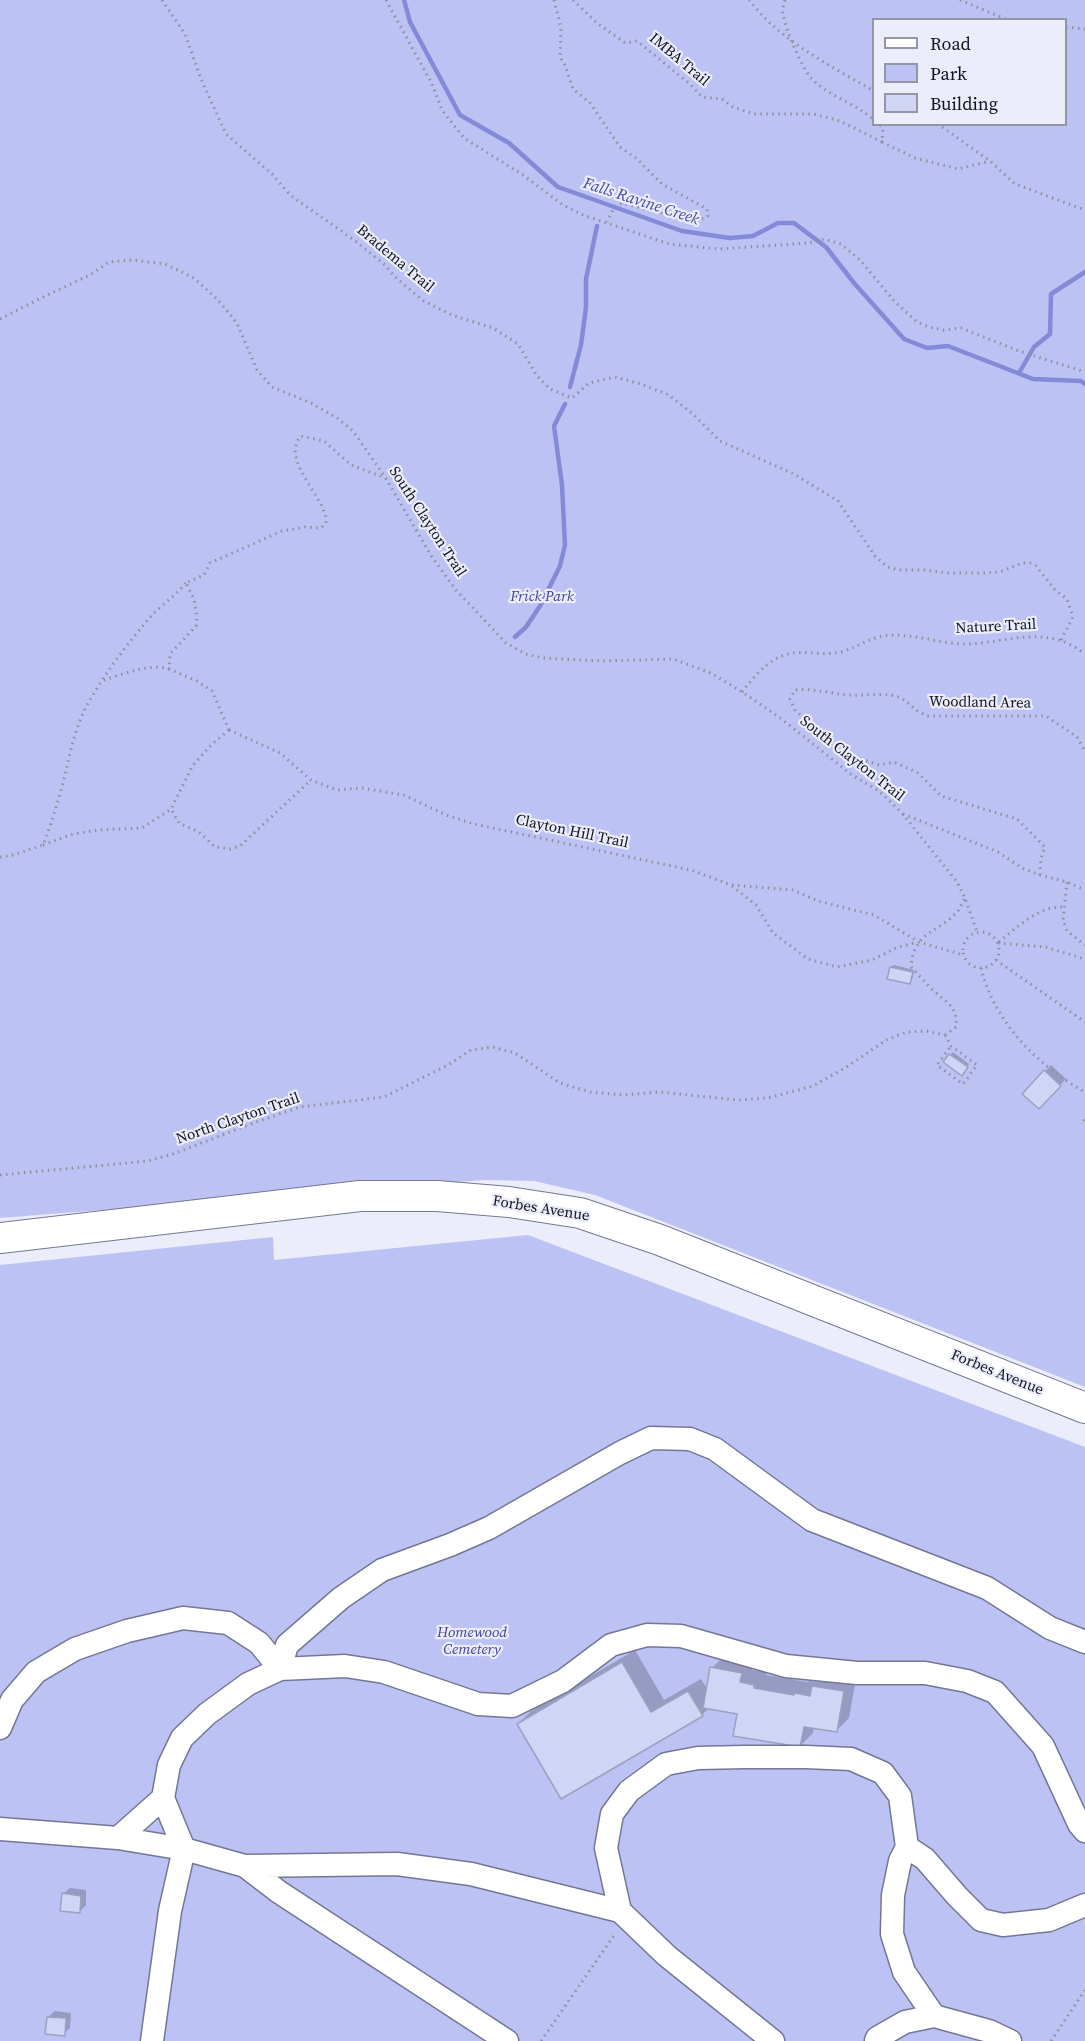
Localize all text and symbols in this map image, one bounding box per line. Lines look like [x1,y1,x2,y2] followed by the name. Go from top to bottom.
[872,18,1067,126] legend
[645,30,713,90] street label: IMBA Trail
[930,31,971,56] text: Road
[930,61,967,86] text: Park
[930,91,998,116] text: Building
[580,174,702,230] water label: Falls Ravine Creek
[353,221,437,297] street label: Bradema Trail
[385,463,469,581] street label: South Clayton Trail
[510,588,574,606] park label: Frick Park
[955,616,1037,638] street label: Nature Trail
[929,693,1031,713] street label: Woodland Area
[796,712,908,806] street label: South Clayton Trail
[514,811,630,853] street label: Clayton Hill Trail
[174,1089,302,1149] street label: North Clayton Trail
[491,1192,591,1226] street label: Forbes Avenue
[948,1346,1046,1400] street label: Forbes Avenue
[437,1624,507,1659] park label: Homewood Cemetery

